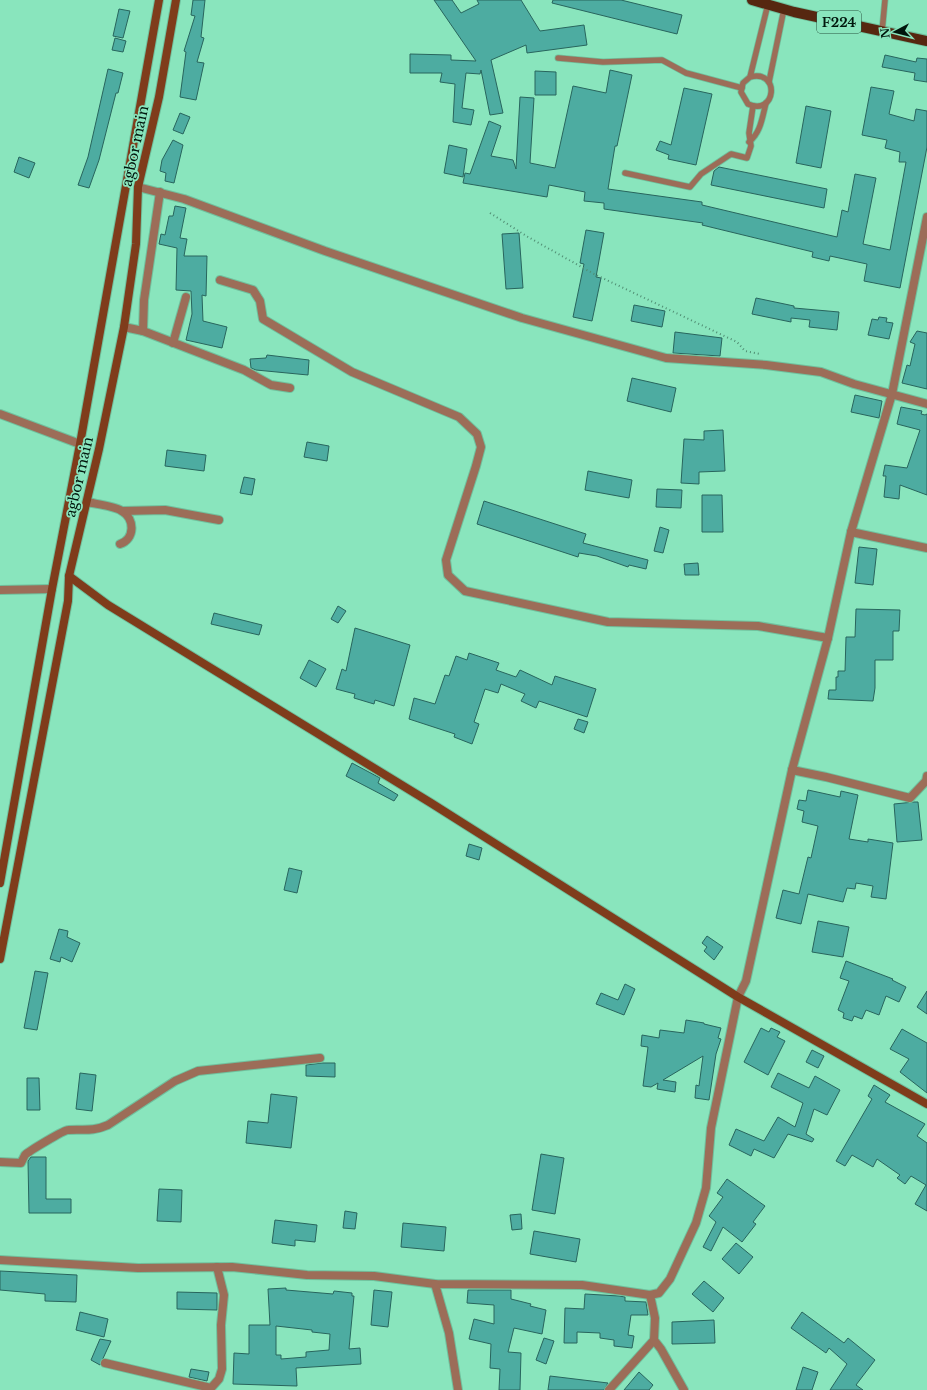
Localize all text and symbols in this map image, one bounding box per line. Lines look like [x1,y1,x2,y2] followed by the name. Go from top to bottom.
[817,11,861,33] road number: F224
[875,12,915,52] north arrow
[877,27,893,39] text: N
[118,104,152,188] street label: agbor main
[61,435,97,519] street label: agbor main

